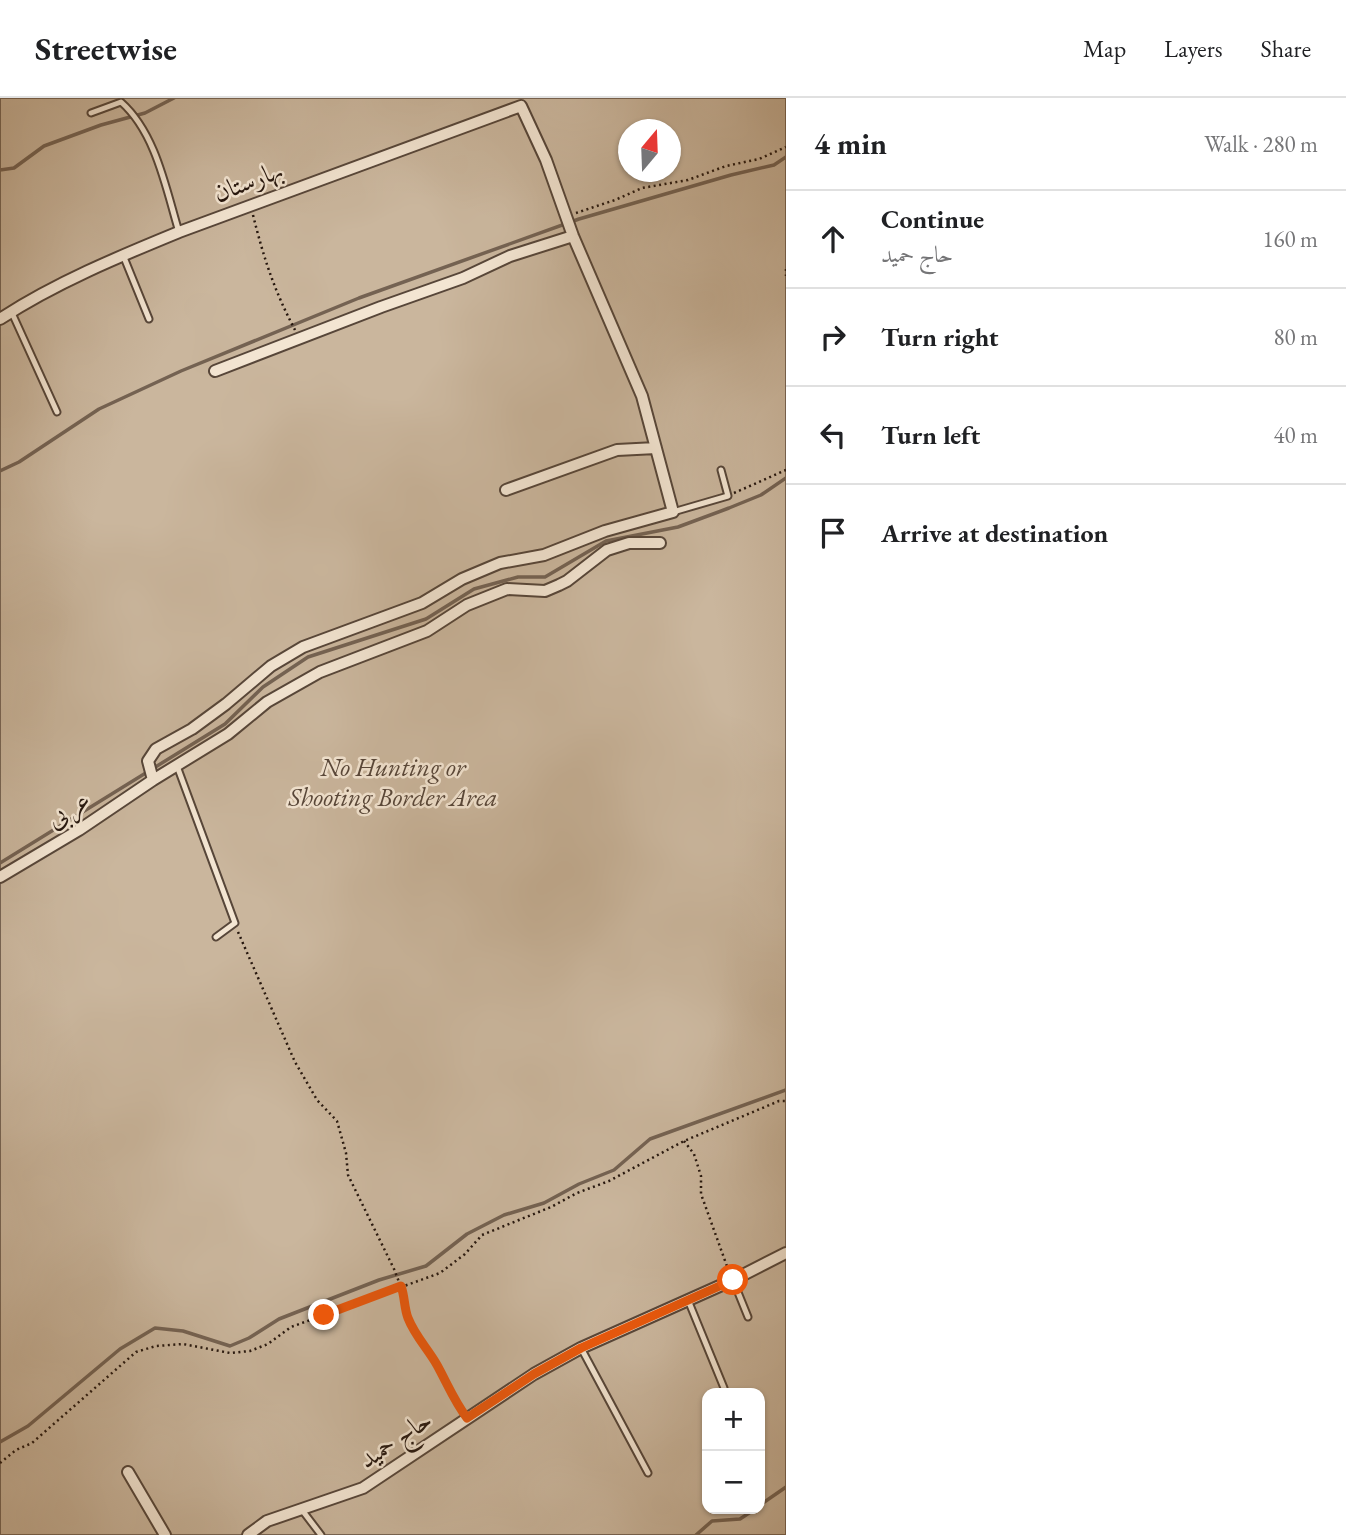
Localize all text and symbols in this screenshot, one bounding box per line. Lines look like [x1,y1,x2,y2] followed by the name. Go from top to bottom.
[35,27,177,70] text: Streetwise
[1083,33,1126,64] text: Map
[1164,33,1223,64] text: Layers
[1261,33,1311,64] text: Share
[618,119,681,182] north arrow
[814,124,887,163] text: 4 min
[1204,129,1318,159] text: Walk · 280 m
[208,152,288,210] street label: بهارستان
[881,202,984,236] text: Continue
[814,220,852,258] icon: ahead
[1262,224,1318,254] text: 160 m
[881,239,953,269] text: حاج حمید
[814,318,852,356] icon: right
[881,320,999,354] text: Turn right
[1273,322,1318,352] text: 80 m
[814,416,852,454] icon: left
[881,418,980,452] text: Turn left
[1273,420,1318,450] text: 40 m
[814,514,852,552] icon: arrive
[881,516,1108,550] text: Arrive at destination
[287,750,498,814] park label: No Hunting or Shooting Border Area
[39,782,98,837] street label: عربی
[717,1264,748,1295] route start
[308,1299,339,1330] route end
[702,1388,765,1514] map controls
[702,1388,765,1451] button: +
[352,1402,442,1482] street label: حاج حمید
[702,1451,765,1514] button: −

